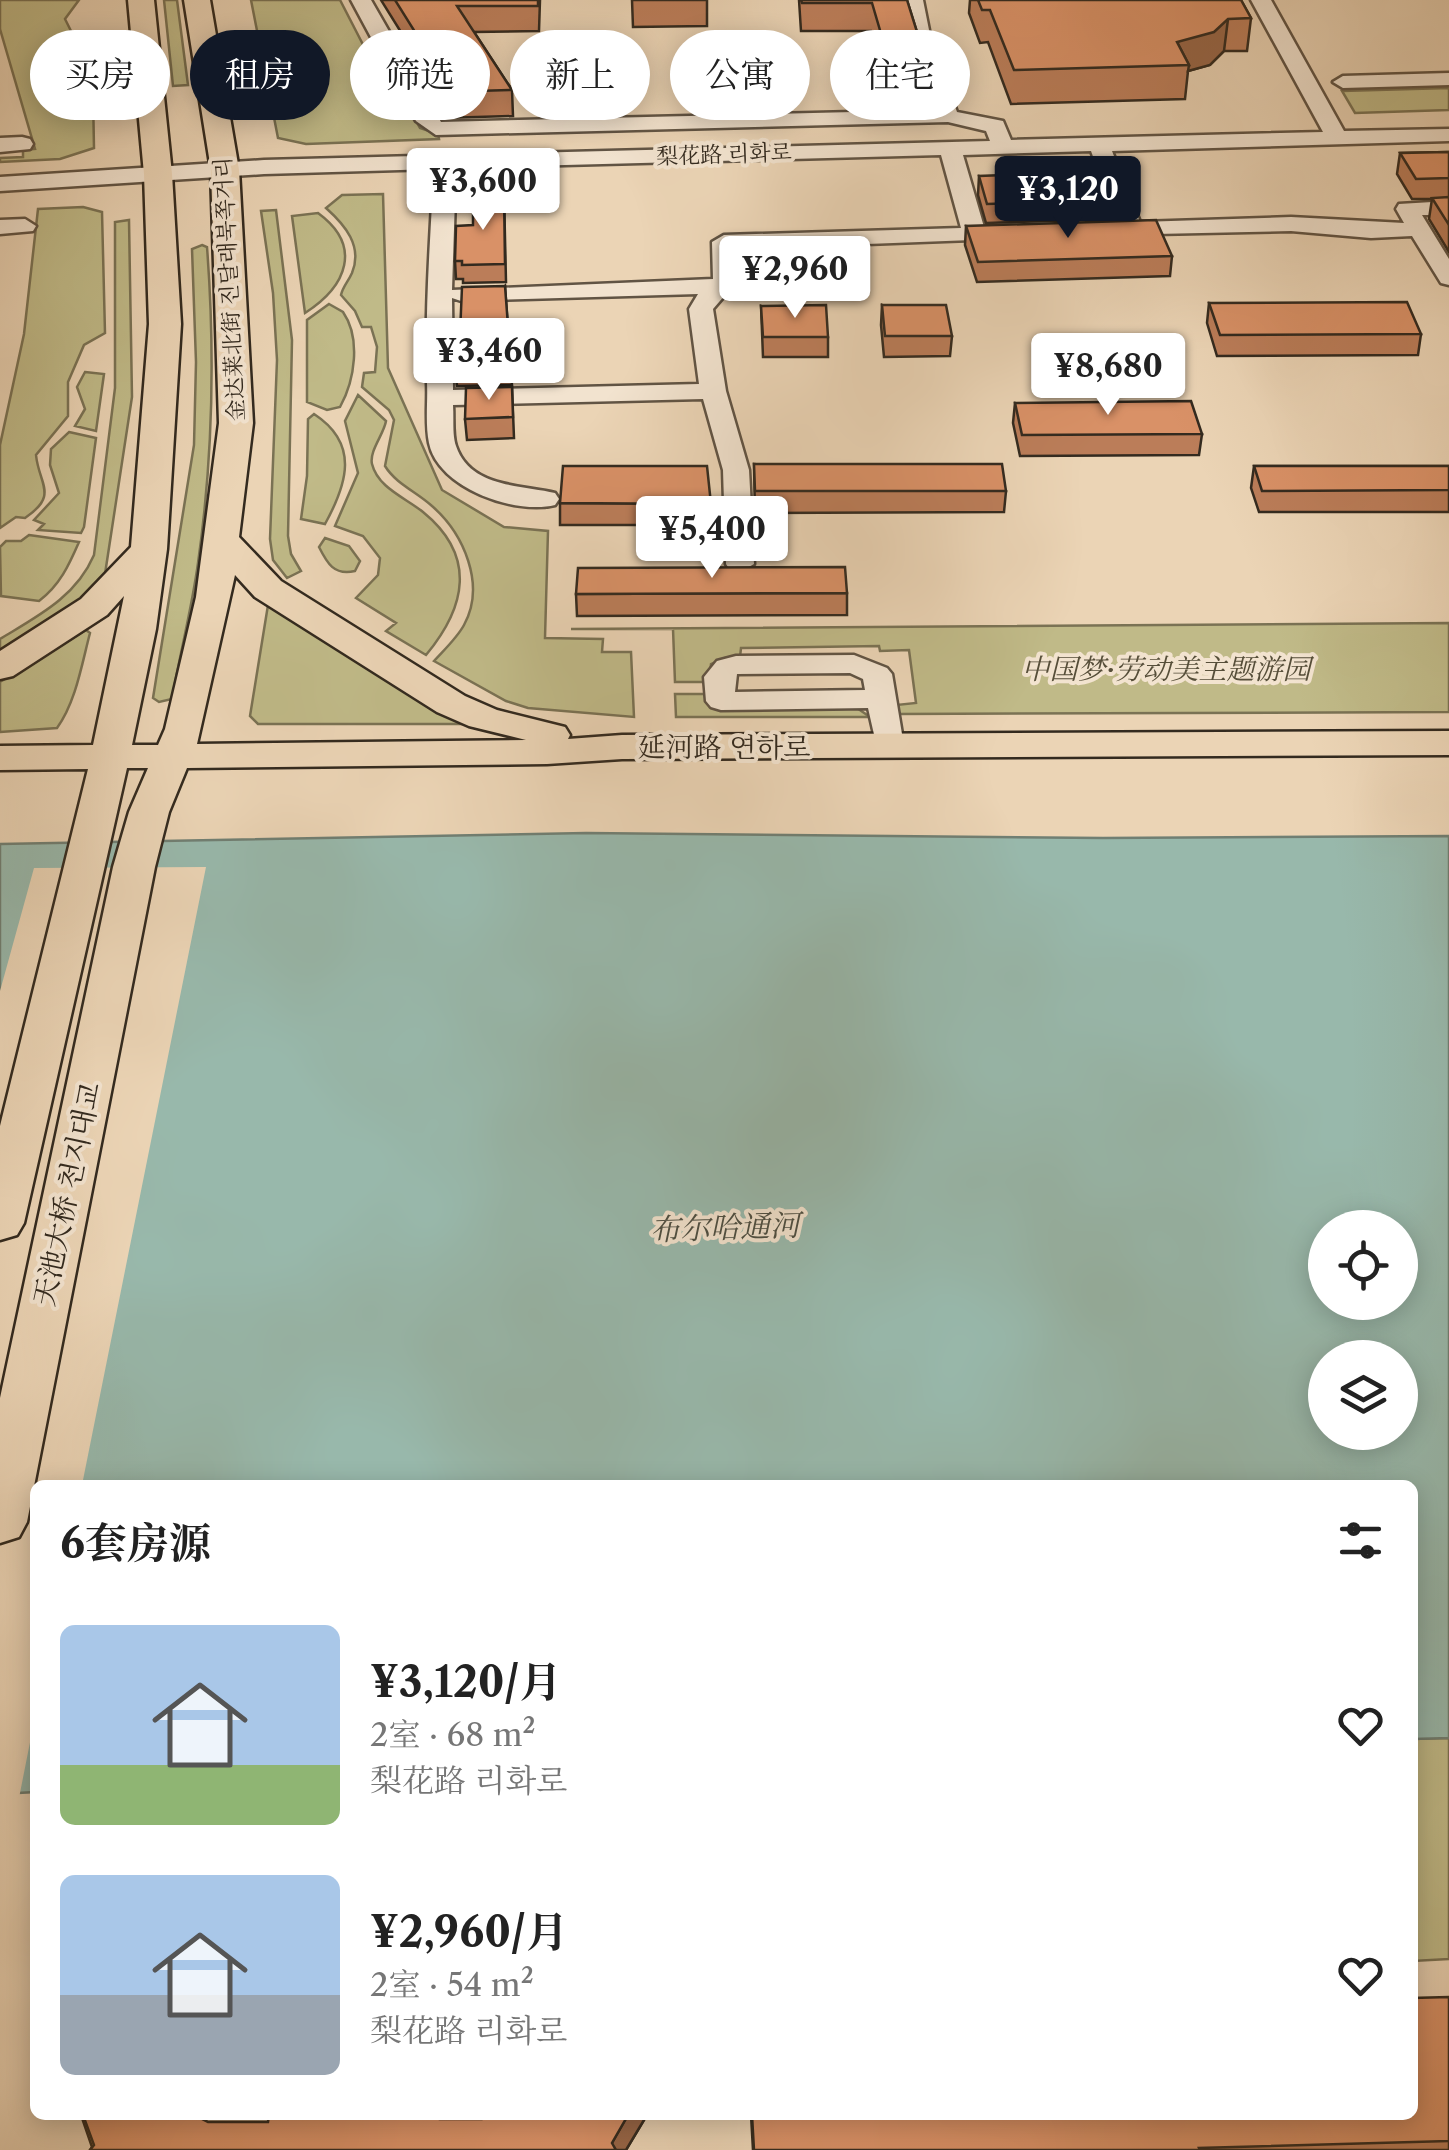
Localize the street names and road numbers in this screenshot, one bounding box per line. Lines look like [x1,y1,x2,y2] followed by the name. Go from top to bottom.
[656,139,792,170] street label: 梨花路 리화로
[209,156,250,422] street label: 金达莱北街 진달래북쪽거리
[638,730,810,764] street label: 延河路 연하로
[27,1079,107,1309] street label: 天池大桥 천지대교

